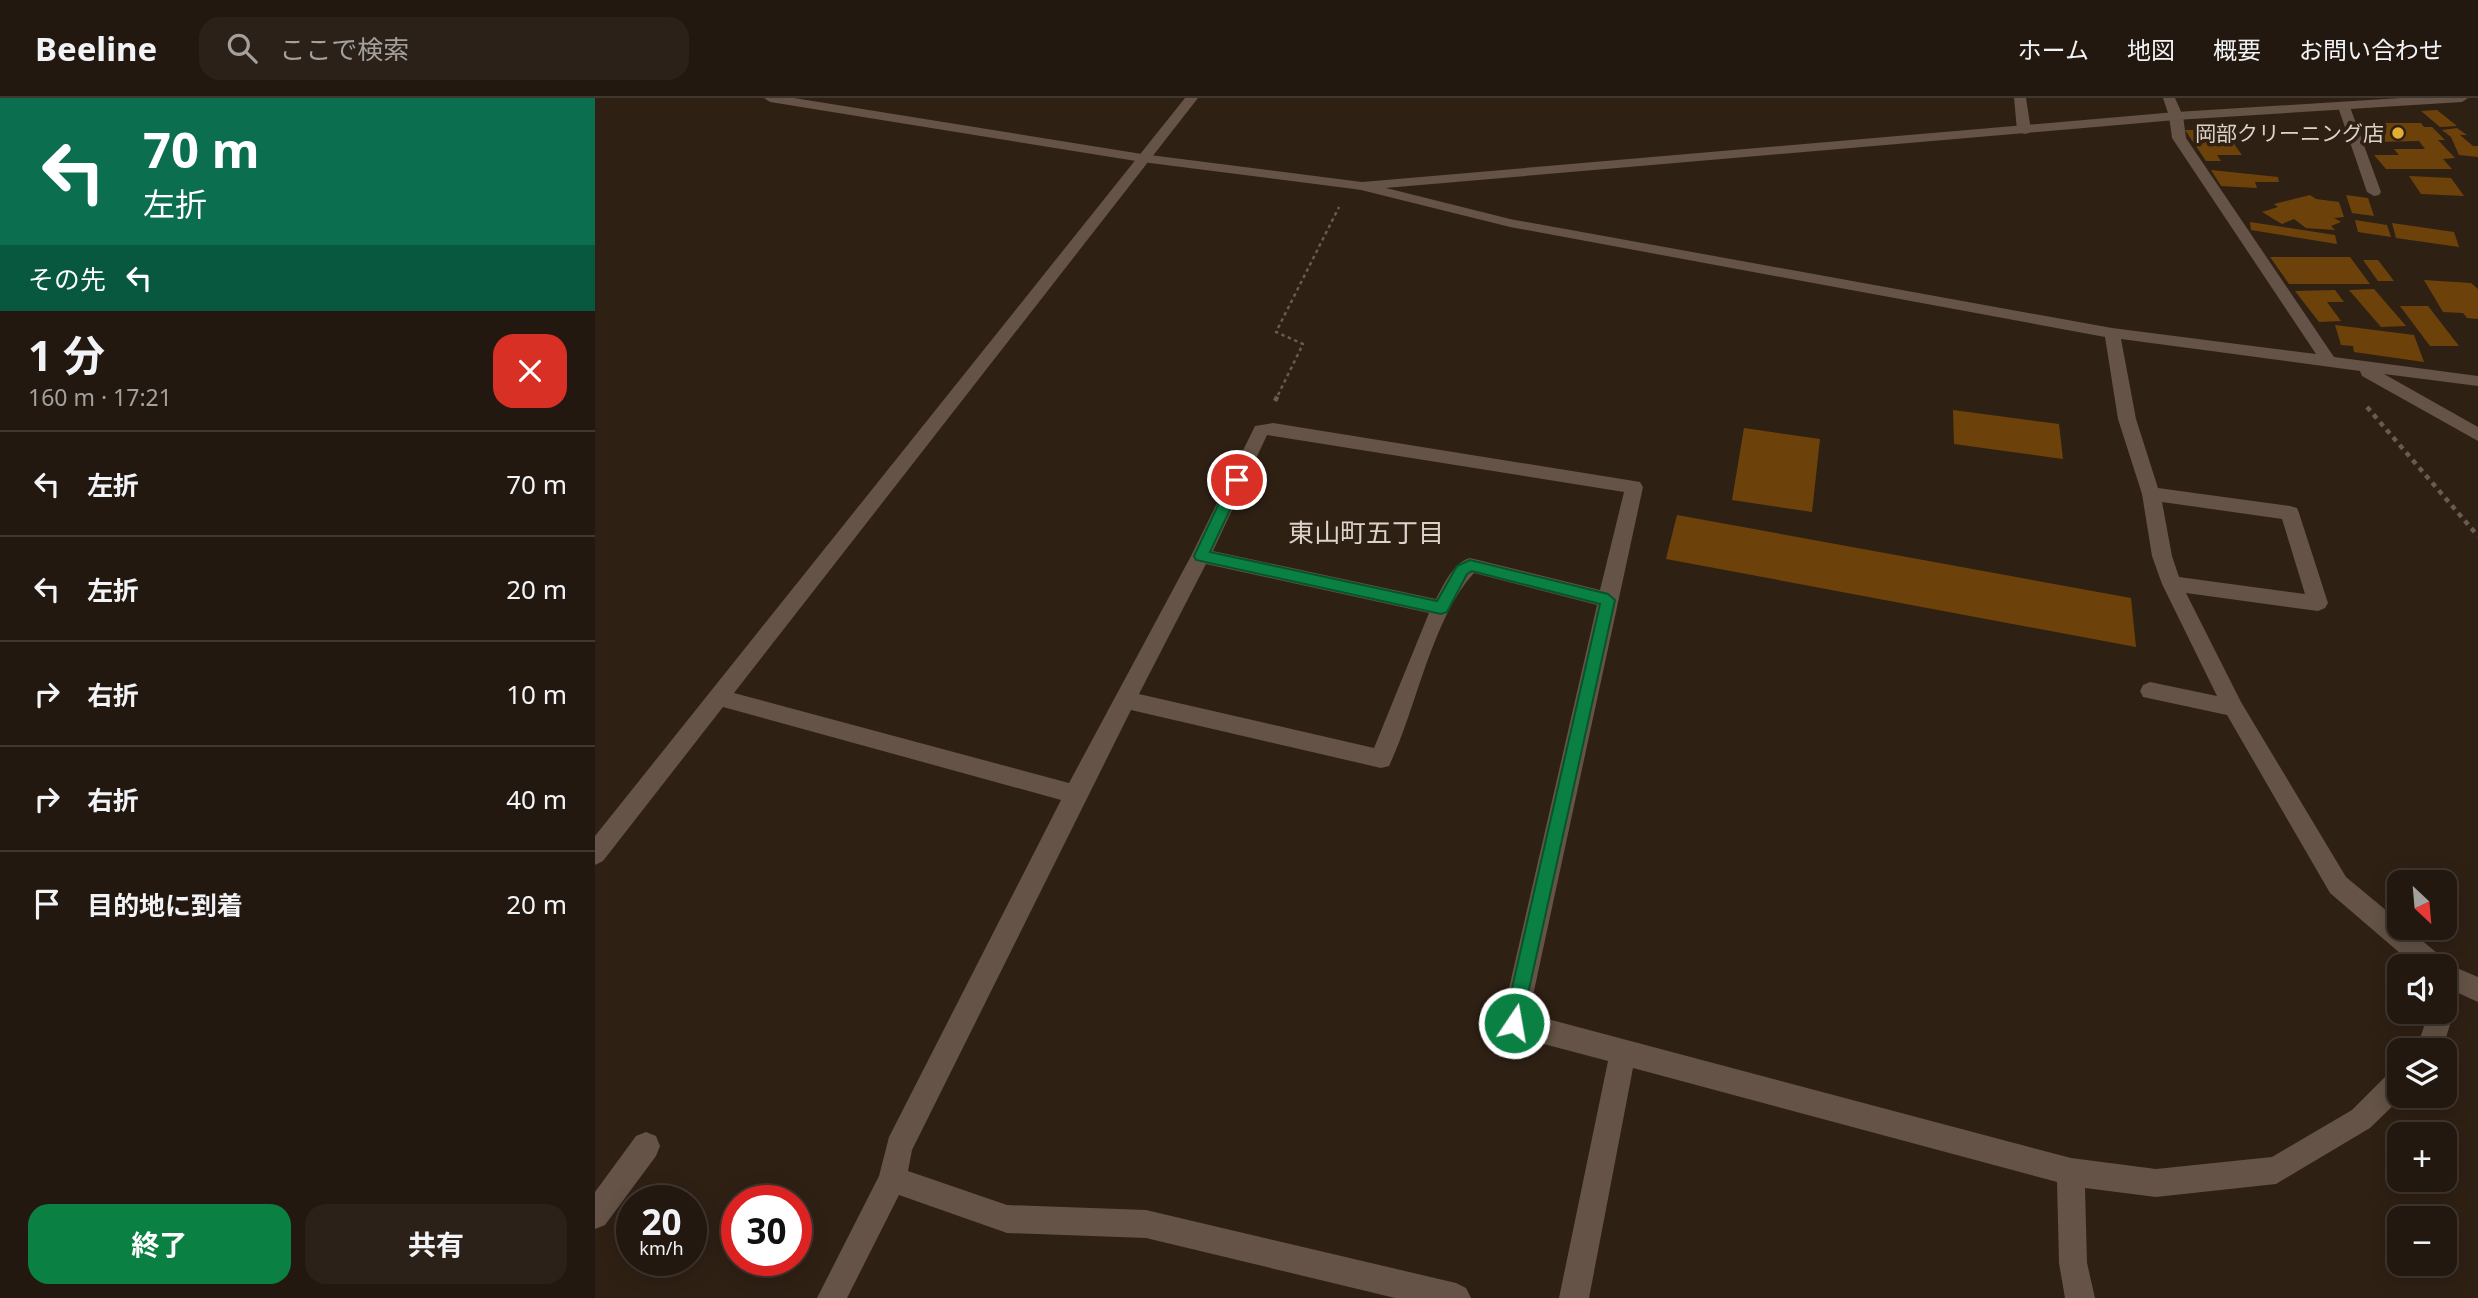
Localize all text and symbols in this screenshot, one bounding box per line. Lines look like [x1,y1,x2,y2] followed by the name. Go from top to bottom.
[199,17,689,80] search box
[35,26,157,71] text: Beeline
[223,29,261,67] icon: search
[279,31,409,67] text: ここで検索
[2018,33,2089,66] text: ホーム
[2127,33,2175,66] text: 地図
[2213,33,2261,66] text: 概要
[2299,33,2443,66] text: お問い合わせ
[143,116,260,182] text: 70 m
[2195,119,2384,147] place label: 岡部クリーニング店
[2390,125,2406,141] marker: 岡部クリーニング店
[28,126,119,217] icon: left
[143,182,207,225] text: 左折
[120,259,158,297] icon: left
[28,261,106,297] text: その先
[28,326,105,383] text: 1 分
[493,334,567,408] button: close
[28,381,172,413] text: 160 m · 17:21
[1207,450,1267,510] pin
[1218,461,1256,499] icon: arrive
[28,465,66,503] icon: left
[506,466,567,502] text: 70 m
[87,467,139,503] text: 左折
[1288,514,1444,550] district label: 東山町五丁目
[28,570,66,608] icon: left
[506,571,567,607] text: 20 m
[87,572,139,608] text: 左折
[28,675,66,713] icon: right
[506,676,567,712] text: 10 m
[87,677,139,713] text: 右折
[28,780,66,818] icon: right
[506,781,567,817] text: 40 m
[87,782,139,818] text: 右折
[2387,870,2457,940] north arrow
[2387,870,2457,1276] map controls
[28,885,66,923] icon: arrive
[506,886,567,922] text: 20 m
[87,887,243,923] text: 目的地に到着
[2387,954,2457,1024] button: sound
[1477,986,1551,1060] position arrow
[2387,1038,2457,1108] button: layers
[2387,1122,2457,1192] button: +
[721,1185,812,1276] speed limit sign: 30
[641,1198,682,1245] text: 20
[28,1204,291,1284] button: 終了
[305,1204,567,1284] button: 共有
[2387,1206,2457,1276] button: −
[639,1236,684,1260] text: km/h

